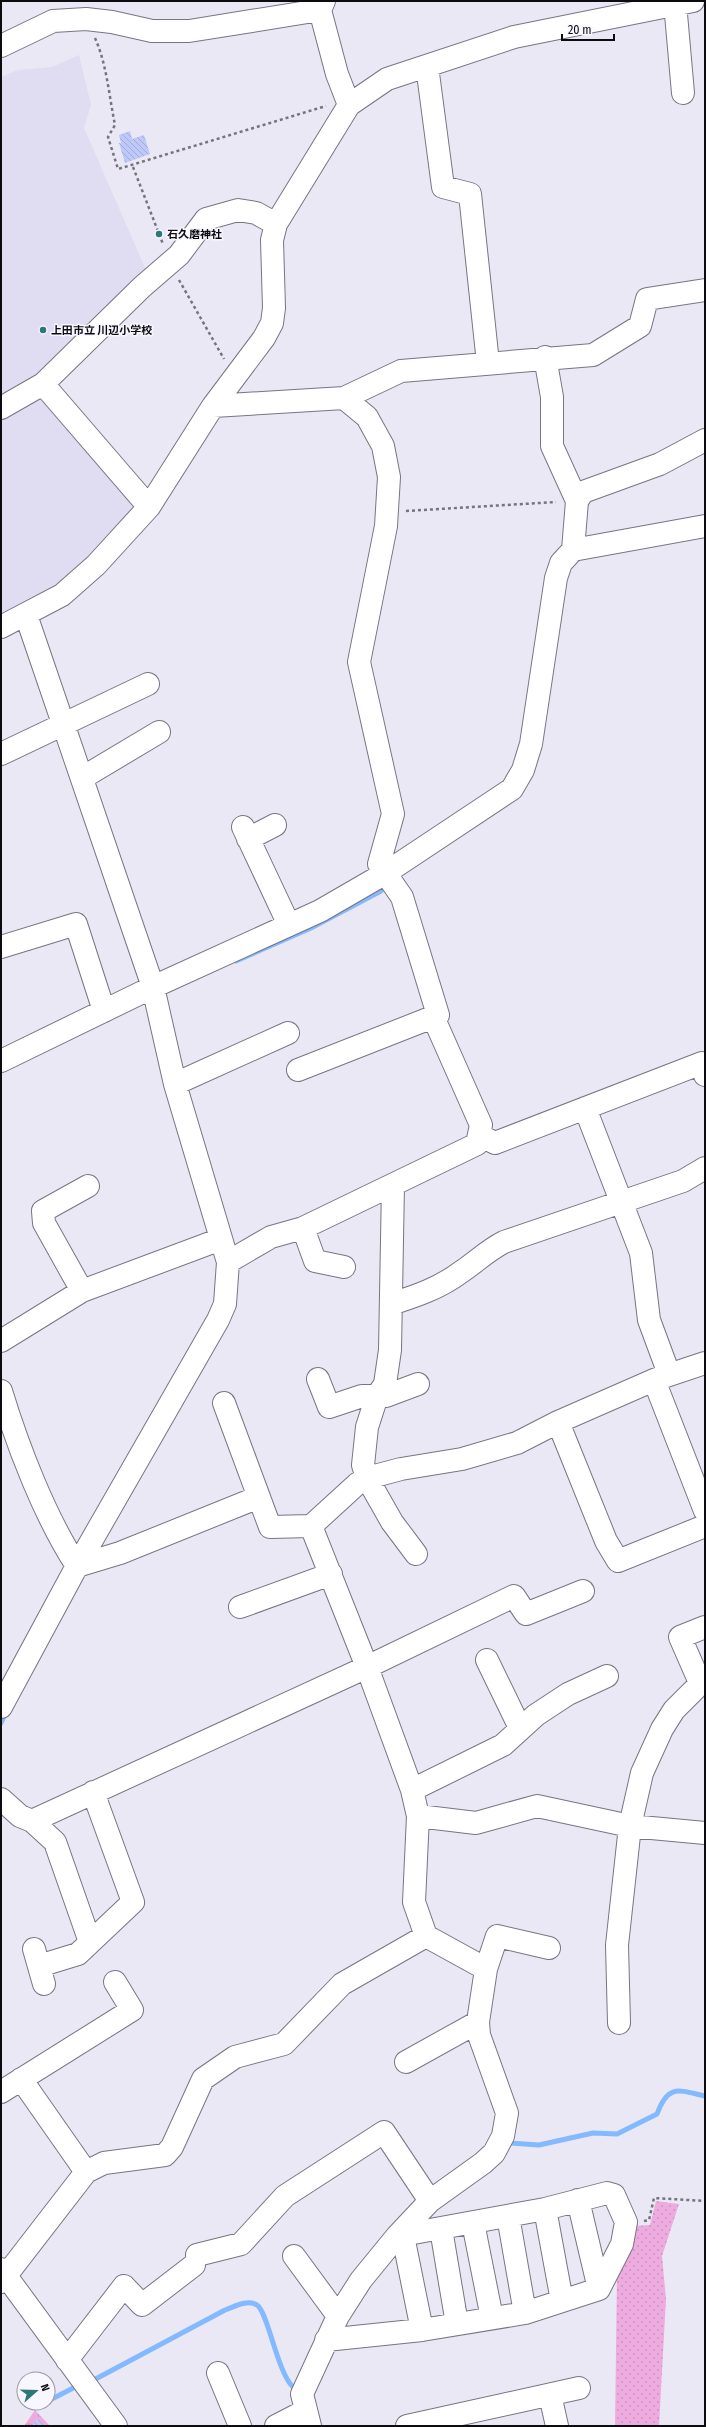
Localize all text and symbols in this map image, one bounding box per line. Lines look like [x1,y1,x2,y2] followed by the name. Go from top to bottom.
[562,16,614,42] scale bar
[568,23,592,37] text: 20 m
[167,228,222,241] place label: 石久磨神社
[154,229,164,239] marker: 石久磨神社
[51,324,152,337] place label: 上田市立 川辺小学校
[38,325,48,335] marker: 上田市立 川辺小学校
[16,2371,56,2411] north arrow
[38,2382,52,2393] text: N

